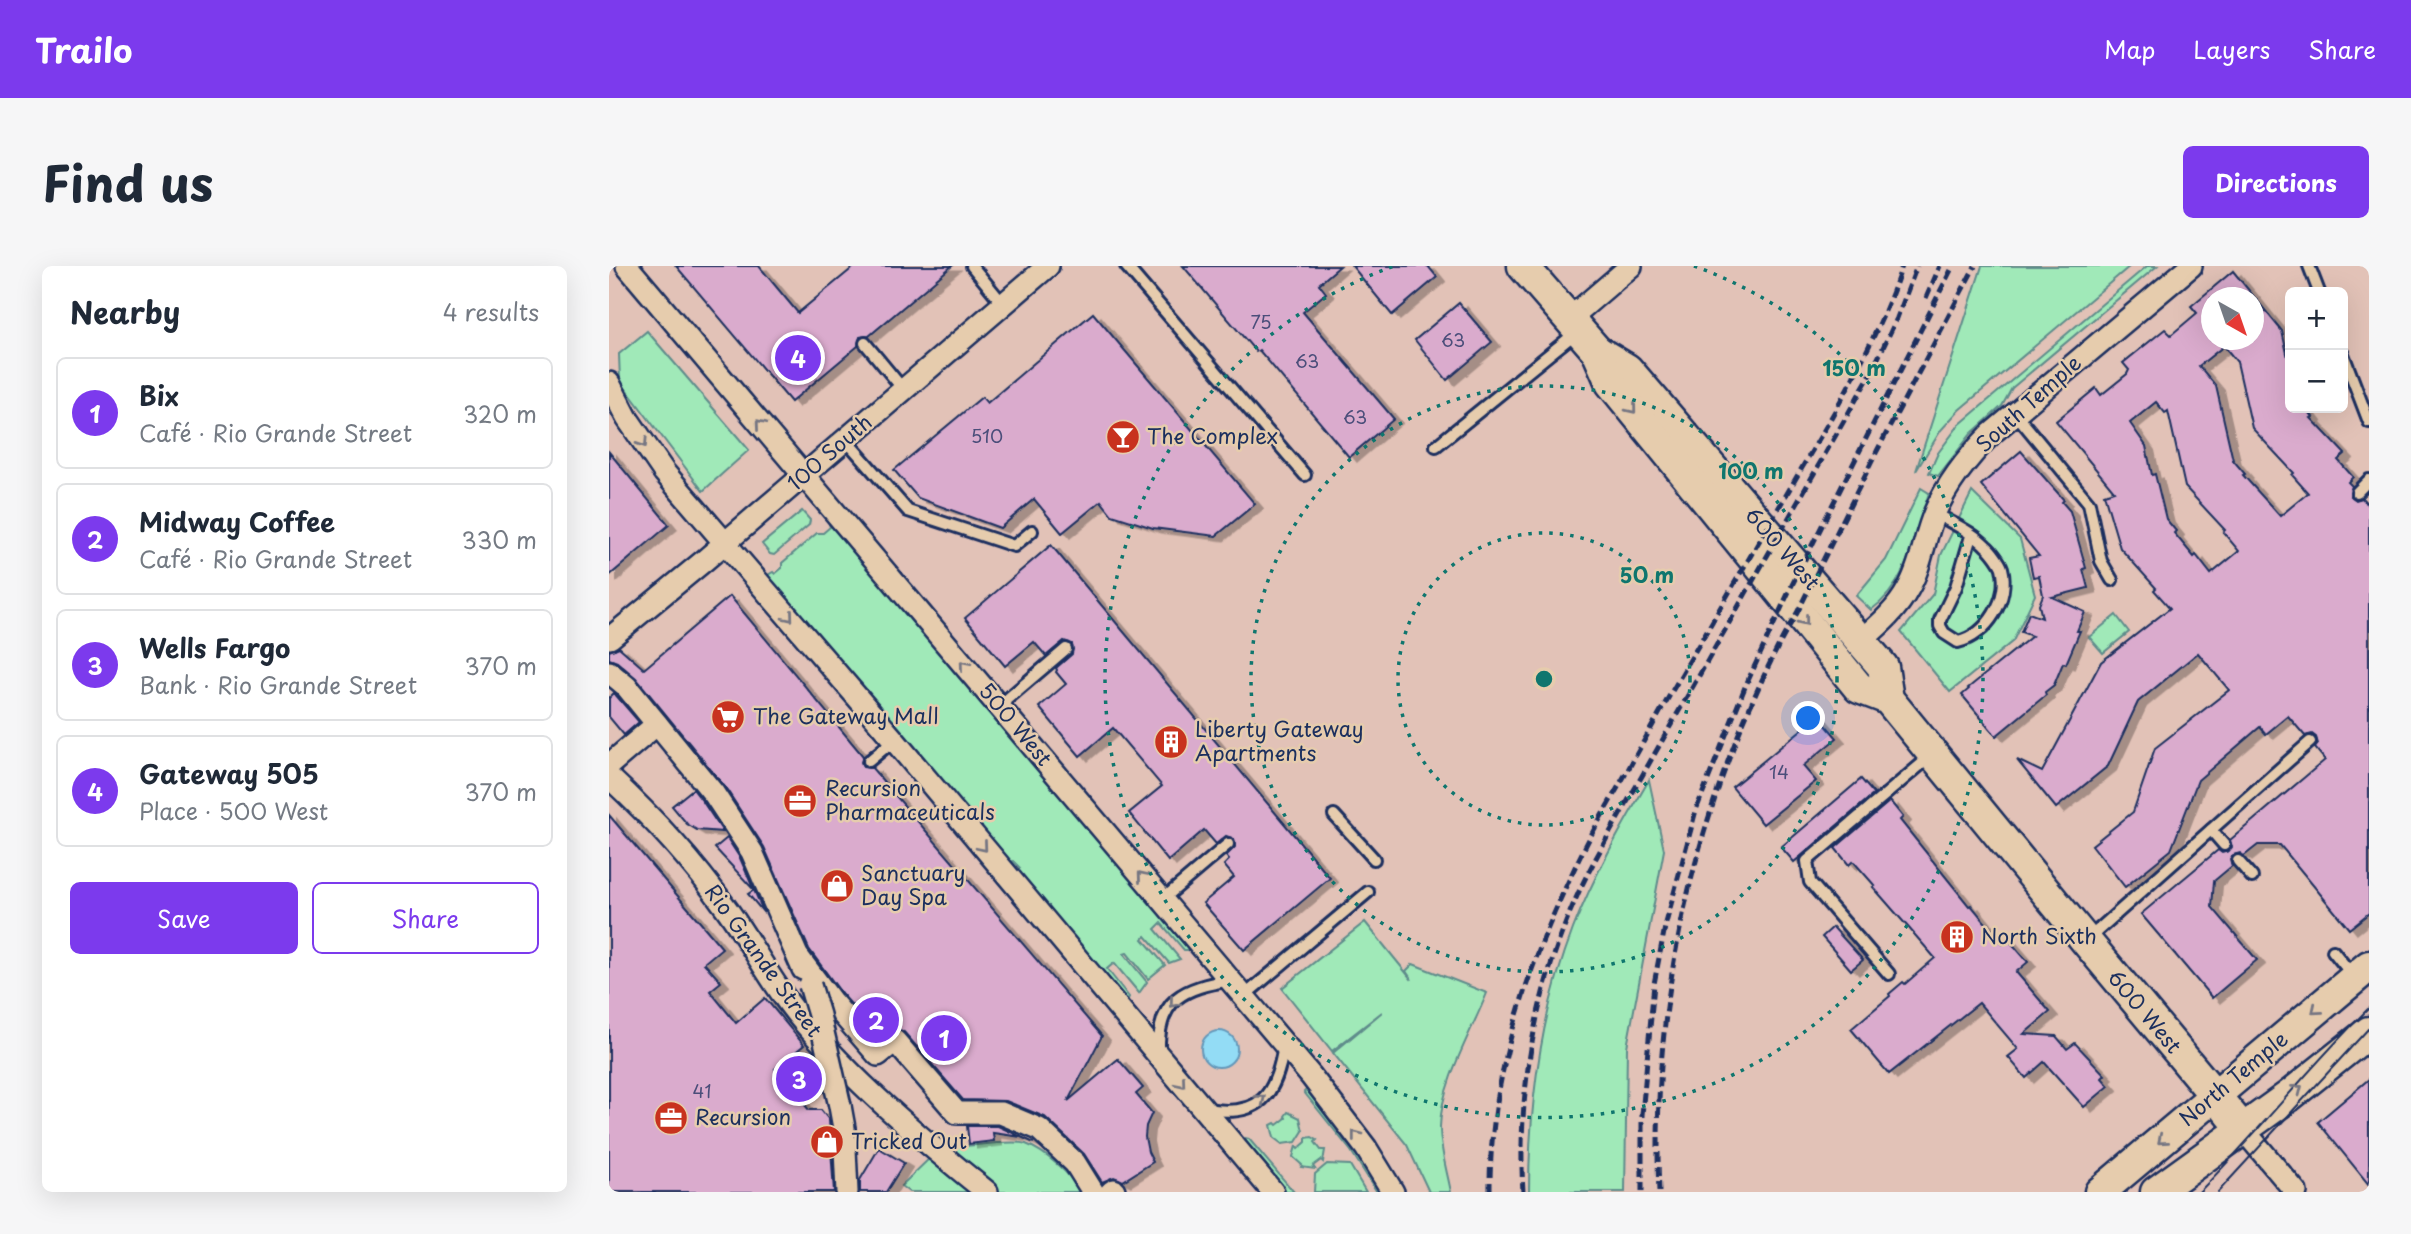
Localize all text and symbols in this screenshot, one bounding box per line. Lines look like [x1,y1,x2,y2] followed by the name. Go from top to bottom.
[35,24,132,74] text: Trailo
[2104,31,2155,67] text: Map
[2193,31,2270,67] text: Layers
[2308,31,2376,67] text: Share
[42,145,213,219] text: Find us
[2183,146,2369,218] button: Directions
[2201,287,2264,350] north arrow
[2285,287,2348,413] map controls
[2285,287,2348,350] button: +
[70,289,180,334] text: Nearby
[443,294,539,329] text: 4 results
[1251,308,1272,335] house number: 75
[1441,326,1465,353] house number: 63
[775,332,821,384] pin: 4
[1968,346,2088,459] street label: South Temple
[1295,347,1319,374] house number: 63
[2285,350,2348,413] button: −
[1822,351,1886,383] text: 150 m
[139,376,179,415] text: Bix
[90,396,101,431] text: 1
[463,396,537,431] text: 320 m
[1624,400,1636,413] one-way arrow
[1343,403,1367,430] house number: 63
[779,406,878,497] street label: 100 South
[139,415,412,450] text: Café · Rio Grande Street
[1104,418,1142,456] bar icon: The Complex
[755,419,768,432] one-way arrow
[1147,419,1278,451] place label: The Complex
[971,422,1003,449] house number: 510
[635,435,648,448] one-way arrow
[1718,454,1784,486] text: 100 m
[1738,499,1829,596] street label: 600 West
[139,502,335,541] text: Midway Coffee
[87,522,103,557] text: 2
[461,522,537,557] text: 330 m
[139,541,412,576] text: Café · Rio Grande Street
[1620,558,1674,590] text: 50 m
[781,608,793,621] one-way arrow
[1795,613,1808,625] one-way arrow
[139,628,291,667] text: Wells Fargo
[87,648,103,683] text: 3
[464,648,537,683] text: 370 m
[960,660,972,673] one-way arrow
[139,667,417,702] text: Bank · Rio Grande Street
[1532,667,1556,691] centre of rings
[972,675,1061,772] street label: 500 West
[709,698,747,736] supermarket icon: The Gateway Mall
[753,699,939,731] place label: The Gateway Mall
[1791,701,1825,735] your location
[1195,712,1364,768] place label: Liberty Gateway Apartments
[1152,723,1190,761] building icon: Liberty Gateway Apartments
[139,754,319,793] text: Gateway 505
[1769,758,1789,785] house number: 14
[825,771,995,827] place label: Recursion Pharmaceuticals
[87,774,103,809] text: 4
[464,774,537,809] text: 370 m
[781,782,819,820] office icon: Recursion Pharmaceuticals
[139,793,328,828] text: Place · 500 West
[975,839,987,852] one-way arrow
[861,856,966,912] place label: Sanctuary Day Spa
[818,867,856,905] shop icon: Sanctuary Day Spa
[1138,872,1150,885] one-way arrow
[698,877,831,1043] street label: Rio Grande Street
[70,882,298,954] button: Save
[312,882,539,954] button: Share
[1938,918,1976,956] building icon: North Sixth
[1981,919,2097,951] place label: North Sixth
[2101,962,2190,1060] street label: 600 West
[853,994,899,1046] pin: 2
[1170,995,1182,1008] one-way arrow
[2312,1002,2325,1014] one-way arrow
[921,1012,967,1064] pin: 1
[2171,1022,2294,1133] street label: North Temple
[776,1053,822,1105] pin: 3
[1173,1075,1185,1088] one-way arrow
[693,1077,711,1104] house number: 41
[2290,1084,2302,1097] one-way arrow
[1254,1095,1266,1108] one-way arrow
[652,1099,690,1137] office icon: Recursion
[695,1100,791,1132] place label: Recursion
[808,1123,846,1161] shop icon: Tricked Out
[851,1124,967,1156] place label: Tricked Out
[1351,1130,1364,1142] one-way arrow
[2157,1132,2170,1144] one-way arrow

